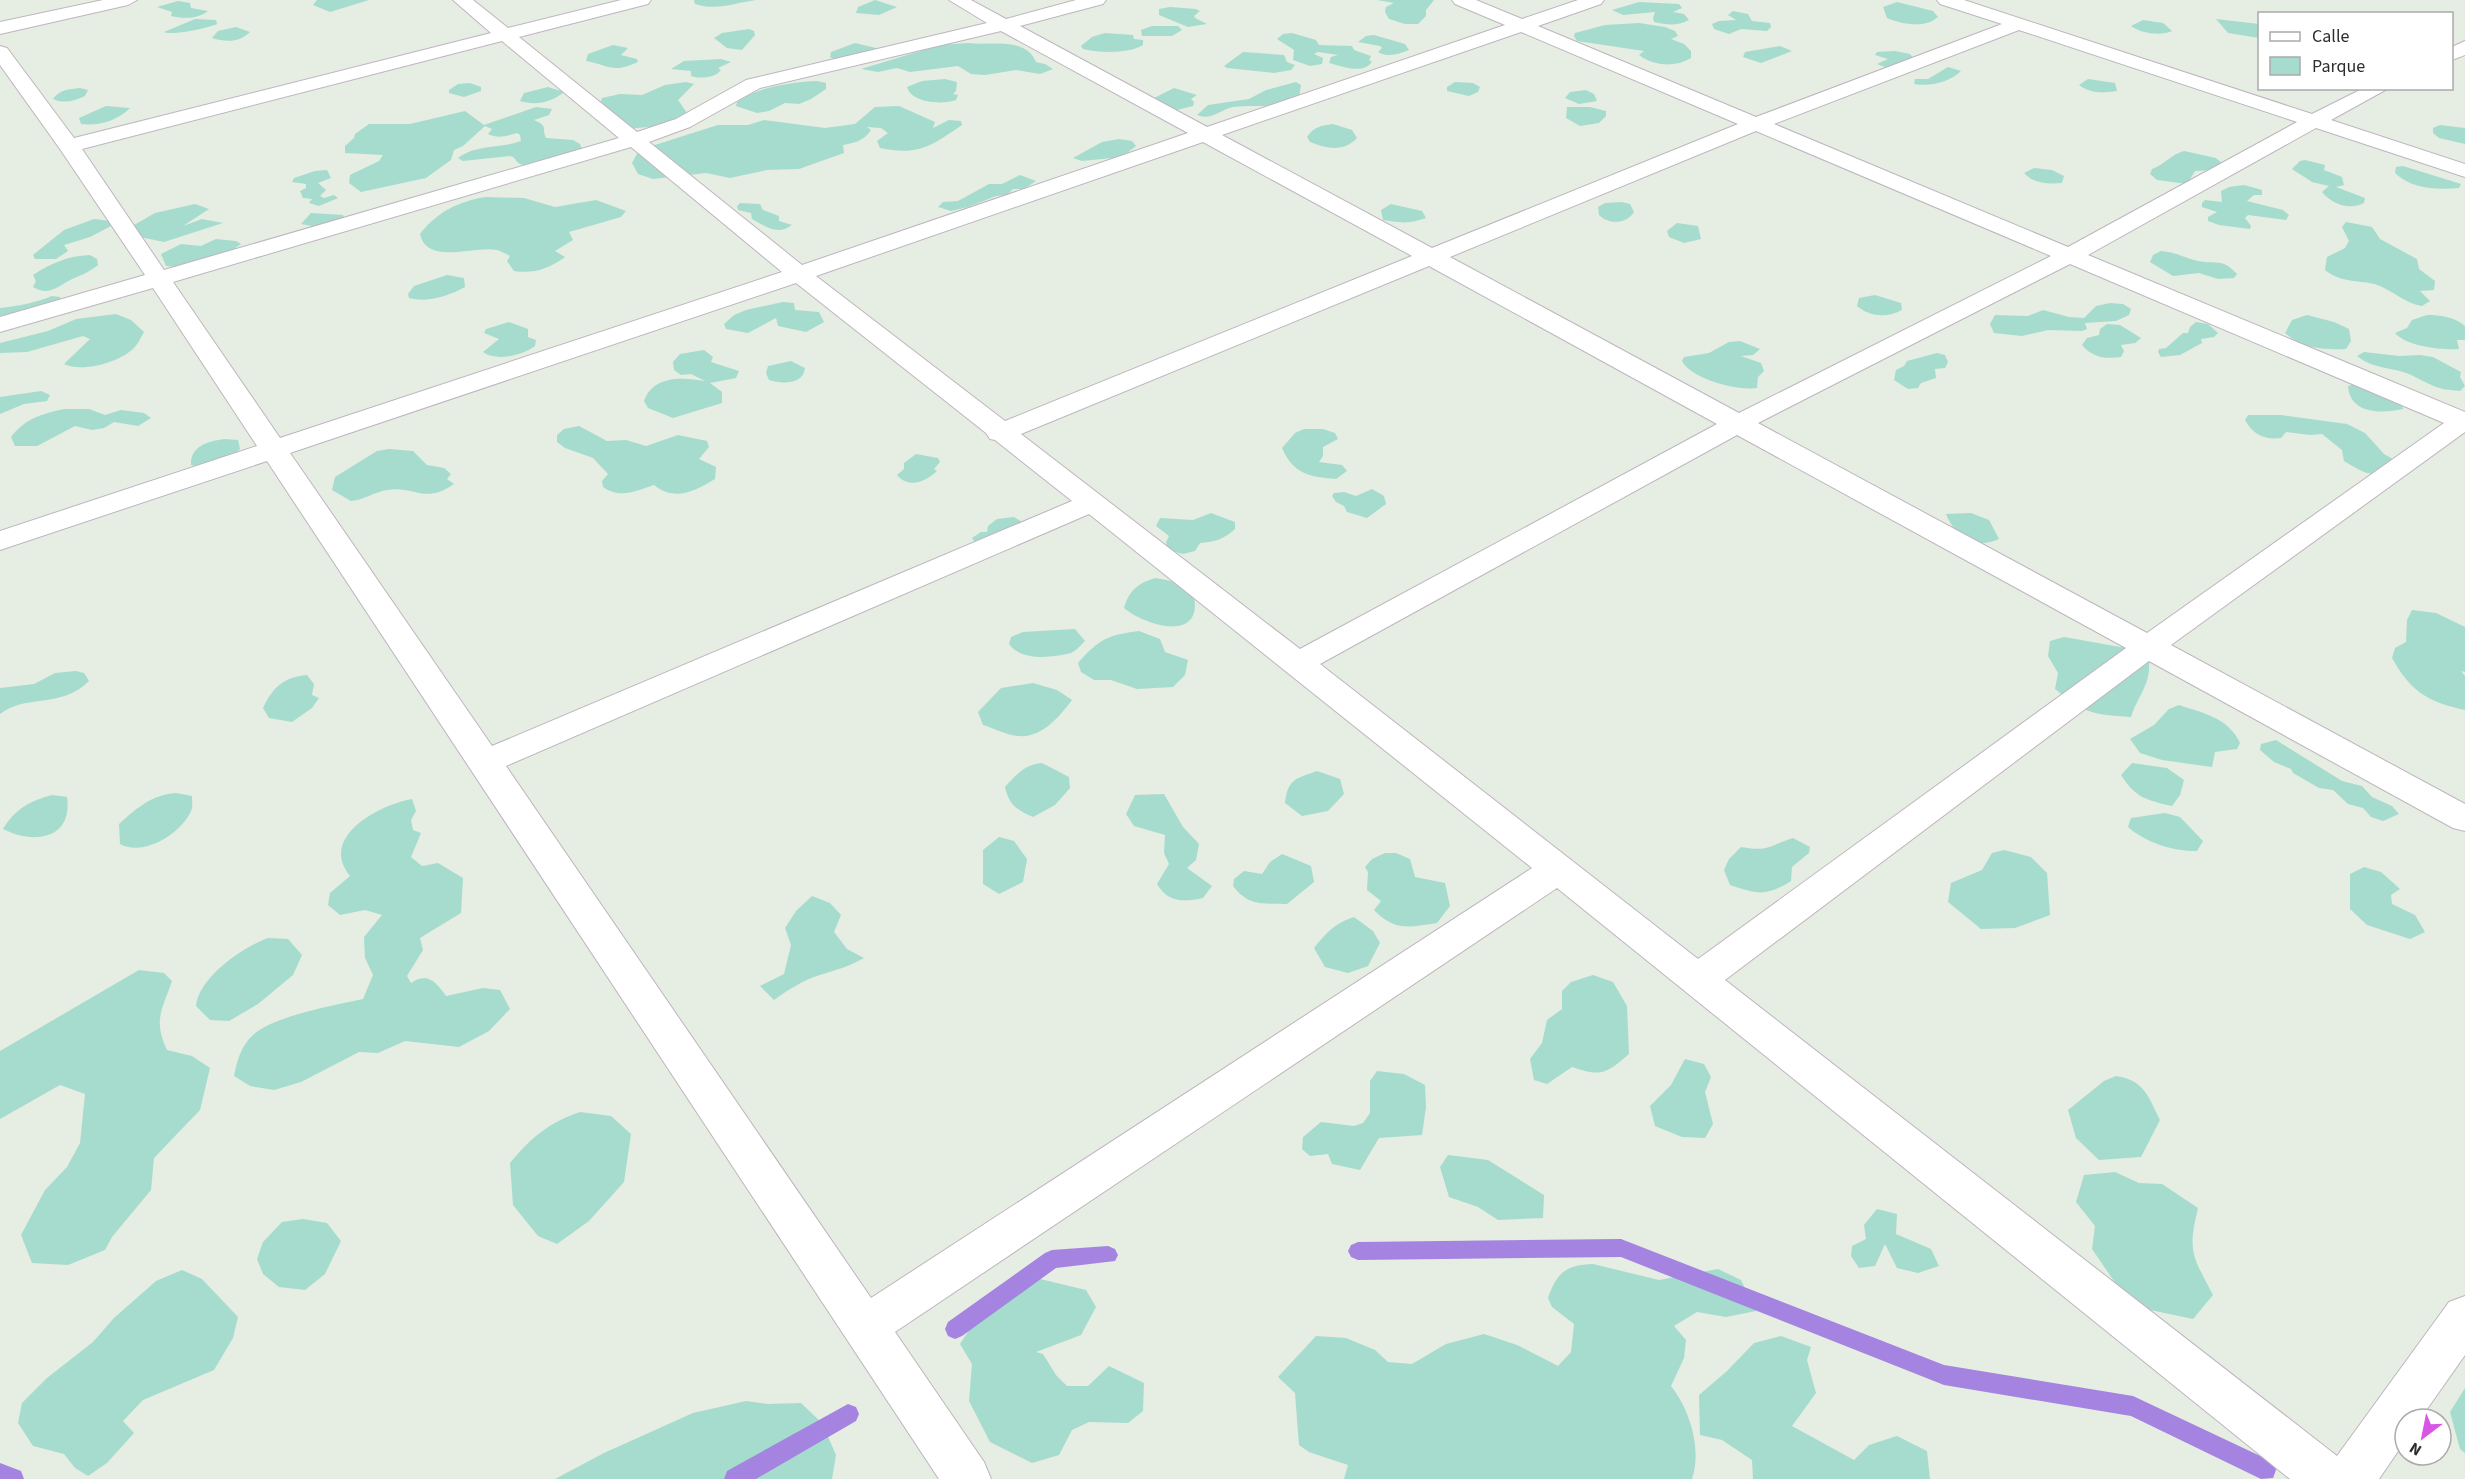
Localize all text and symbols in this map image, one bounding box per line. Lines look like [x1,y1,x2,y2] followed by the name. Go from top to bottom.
[2258,12,2453,90] legend
[2312,24,2350,49] text: Calle
[2312,54,2365,79] text: Parque
[2393,1407,2453,1467] north arrow
[2405,1437,2426,1461] text: N

